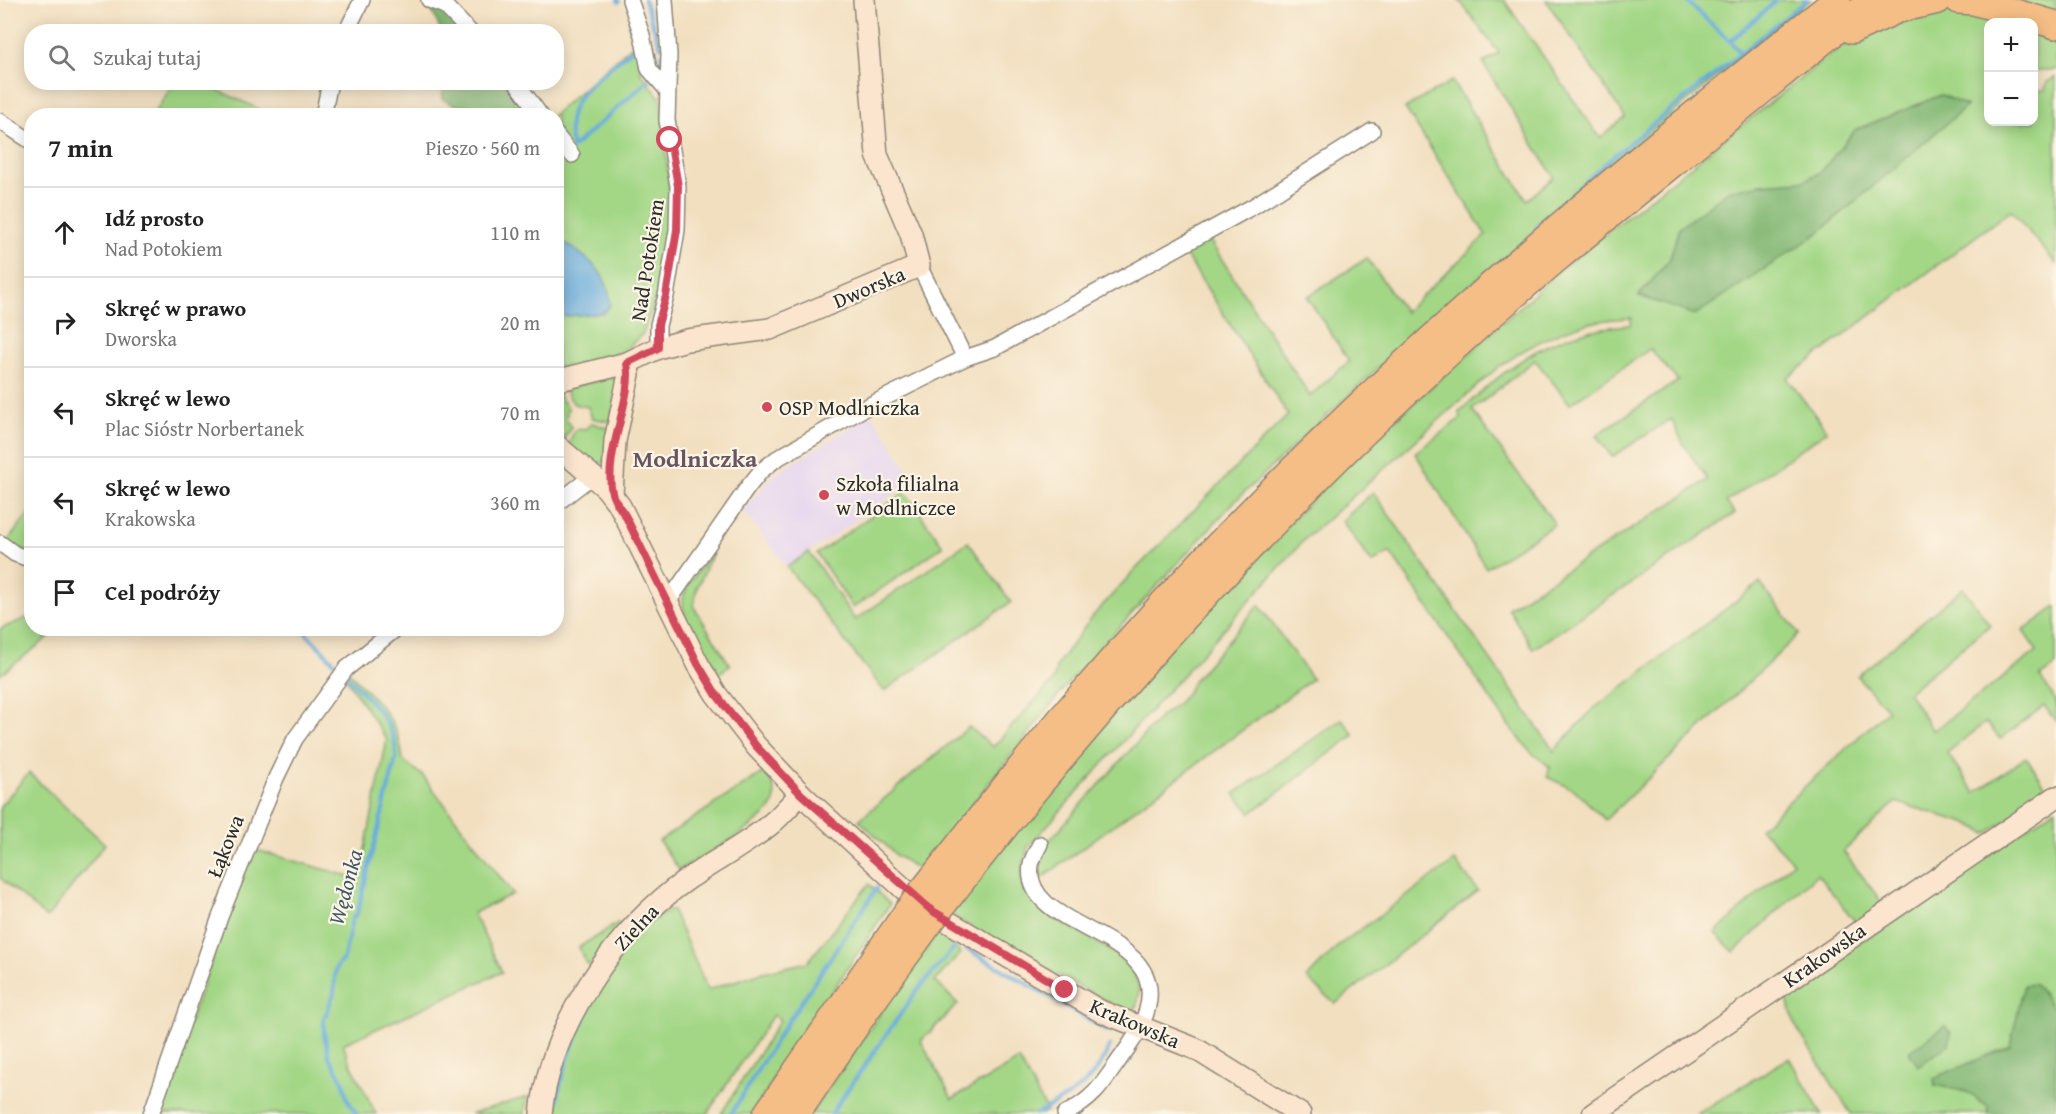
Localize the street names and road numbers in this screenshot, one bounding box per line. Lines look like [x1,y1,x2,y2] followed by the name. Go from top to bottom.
[622,197,672,323] street label: Nad Potokiem
[828,258,910,316] street label: Dworska
[198,810,252,882] street label: Łąkowa
[606,896,666,958] street label: Zielna
[1776,915,1872,995] street label: Krakowska
[1085,990,1185,1056] street label: Krakowska

